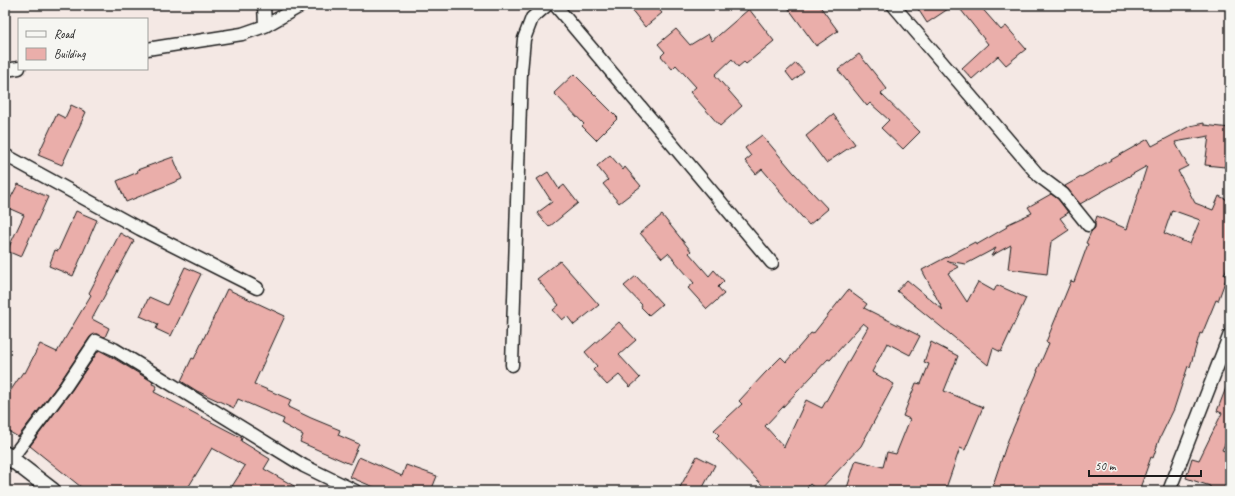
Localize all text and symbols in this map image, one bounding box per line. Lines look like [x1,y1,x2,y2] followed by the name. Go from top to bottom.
[18,18,148,70] legend
[54,26,76,42] text: Road
[54,46,86,62] text: Building
[1089,452,1201,478] scale bar
[1095,458,1117,474] text: 50 m

